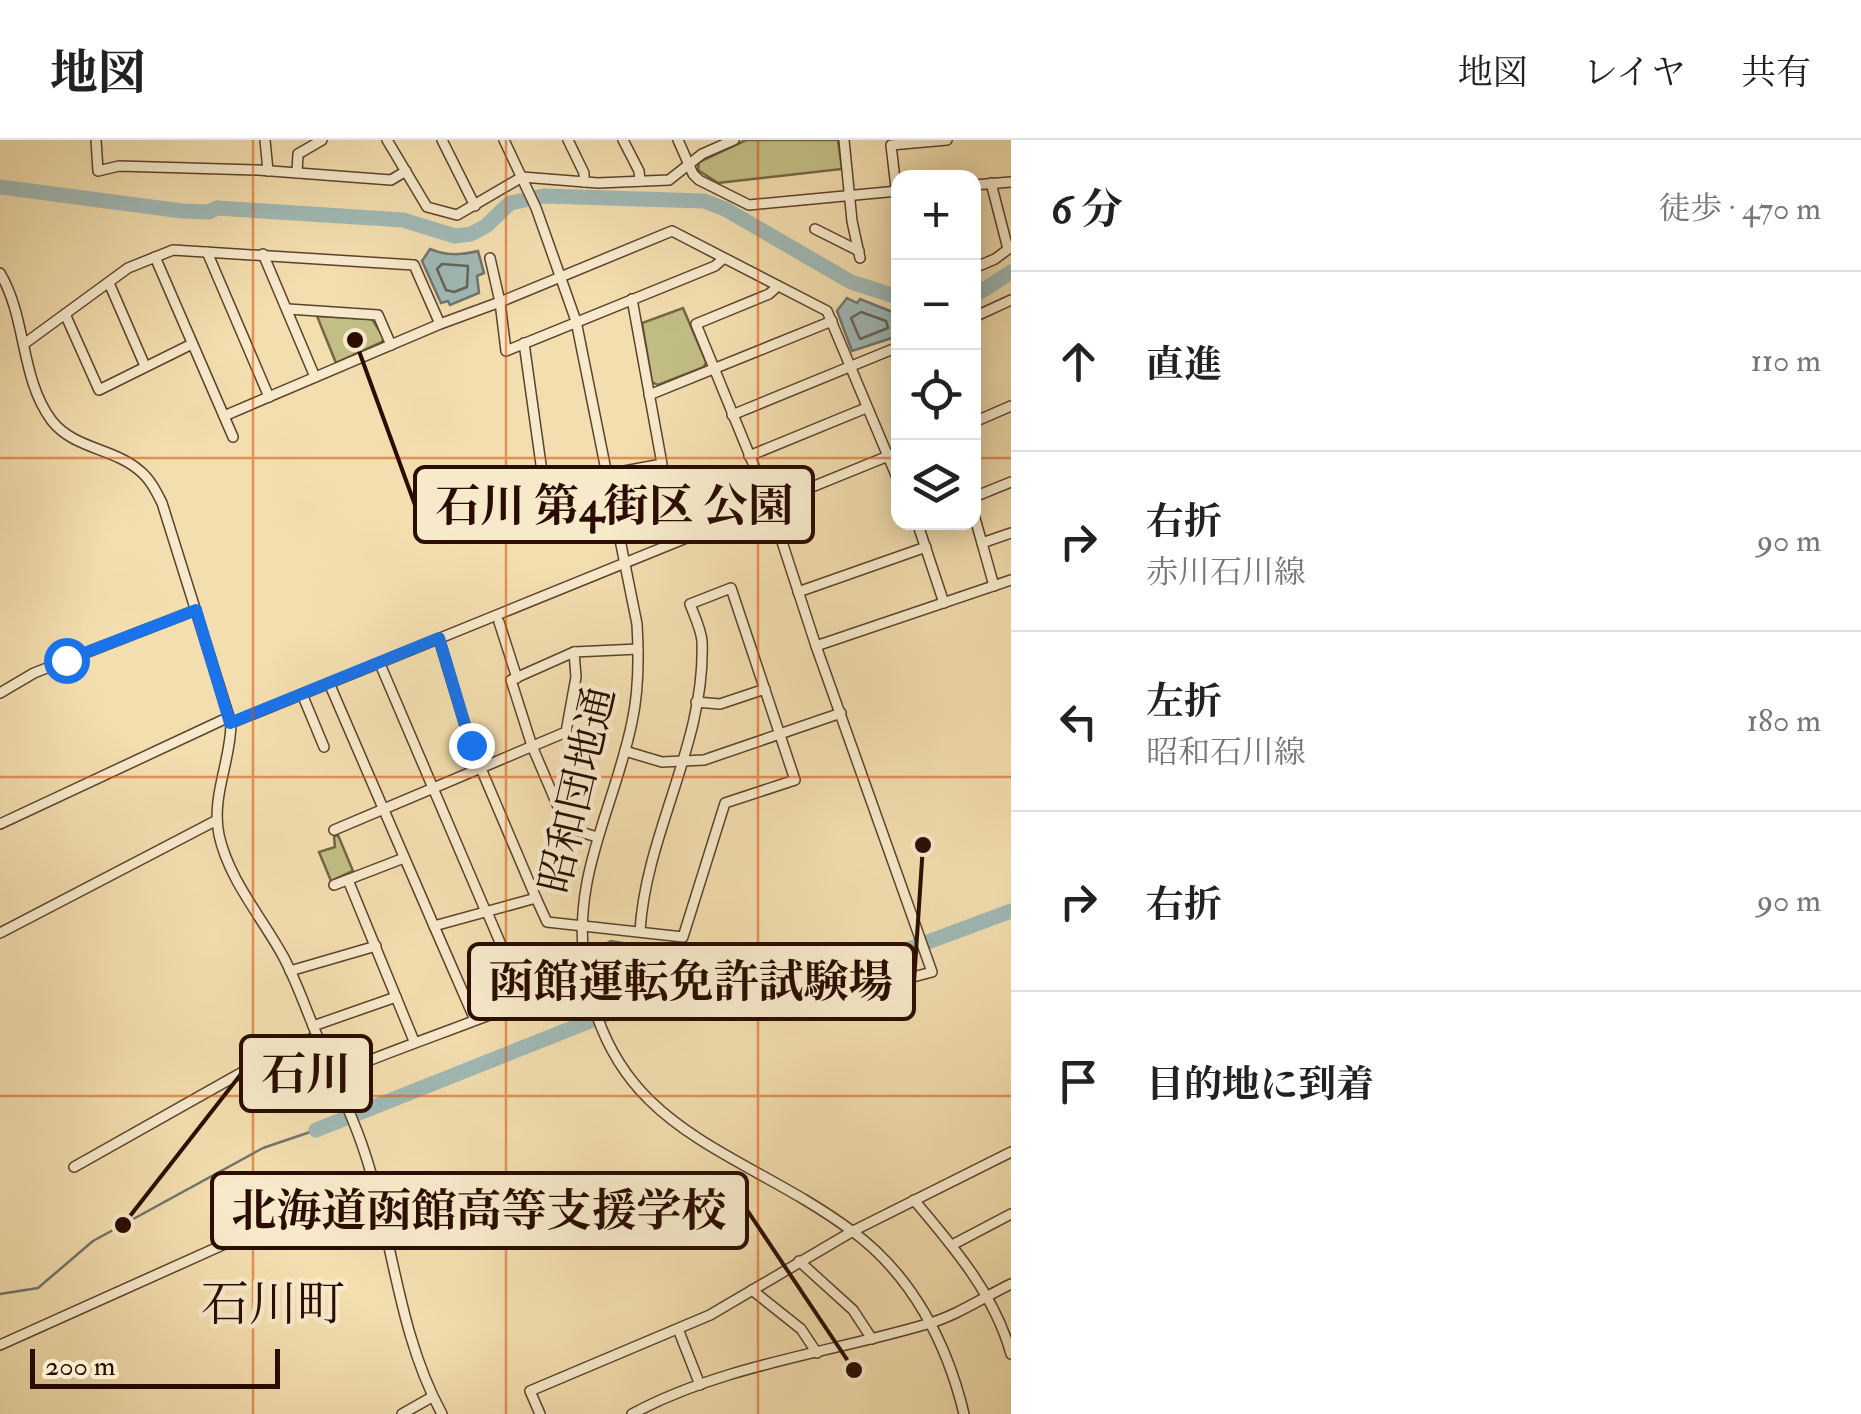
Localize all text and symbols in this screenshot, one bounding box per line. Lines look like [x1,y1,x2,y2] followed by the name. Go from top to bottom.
[50,44,146,104] text: 地図
[1458,51,1528,95] text: 地図
[1583,51,1686,95] text: レイヤ
[1741,51,1811,95] text: 共有
[891,170,981,530] map controls
[891,170,981,260] button: +
[1051,184,1123,236] text: 6 分
[1658,189,1821,229] text: 徒歩 · 470 m
[891,260,981,350] button: −
[1051,334,1106,389] icon: ahead
[1146,341,1222,389] text: 直進
[1750,341,1821,381] text: 110 m
[891,350,981,440] button: locate
[891,440,981,530] button: layers
[415,467,813,542] callout: 石川 第4街区 公園
[435,479,793,535] text: 石川 第4街区 公園
[1146,498,1222,546] text: 右折
[1051,514,1106,569] icon: right
[1757,521,1821,561] text: 90 m
[1146,553,1306,593] text: 赤川石川線
[44,638,90,684] route start
[1146,678,1222,726] text: 左折
[529,682,627,898] street label: 昭和団地通
[1051,694,1106,749] icon: left
[1747,701,1821,741] text: 180 m
[449,723,495,769] route end
[1146,733,1306,773] text: 昭和石川線
[1051,874,1106,929] icon: right
[1146,881,1222,929] text: 右折
[1757,881,1821,921] text: 90 m
[469,944,914,1019] callout: 函館運転免許試験場
[488,955,894,1011] text: 函館運転免許試験場
[241,1036,371,1111] callout: 石川
[261,1047,351,1103] text: 石川
[1051,1054,1106,1109] icon: arrive
[1146,1061,1374,1109] text: 目的地に到着
[212,1173,747,1248] callout: 北海道函館高等支援学校
[231,1184,727,1240] text: 北海道函館高等支援学校
[201,1275,345,1335] district label: 石川町
[30,1344,280,1388] scale bar
[45,1349,116,1384] text: 200 m

